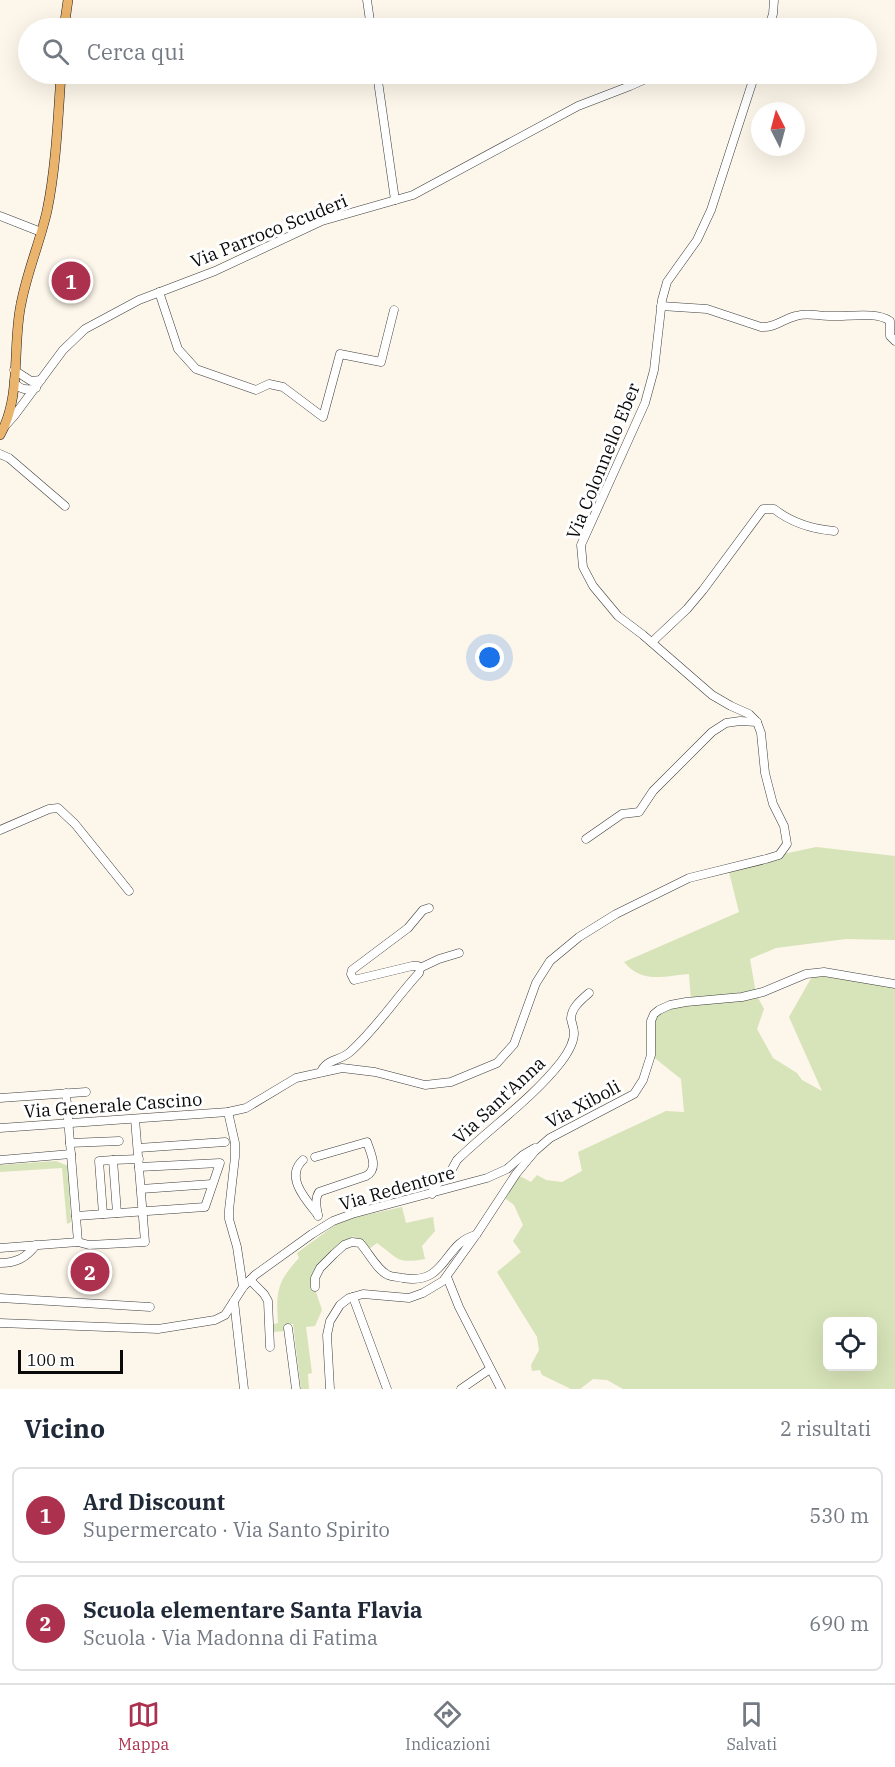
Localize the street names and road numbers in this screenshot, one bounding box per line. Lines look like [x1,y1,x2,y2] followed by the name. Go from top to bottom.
[187,189,351,273] street label: Via Parroco Scuderi
[561,380,645,542] street label: Via Colonnello Eber
[448,1051,550,1149] street label: Via Sant'Anna
[542,1075,625,1133] street label: Via Xiboli
[23,1087,203,1123] street label: Via Generale Cascino
[337,1161,457,1215] street label: Via Redentore

